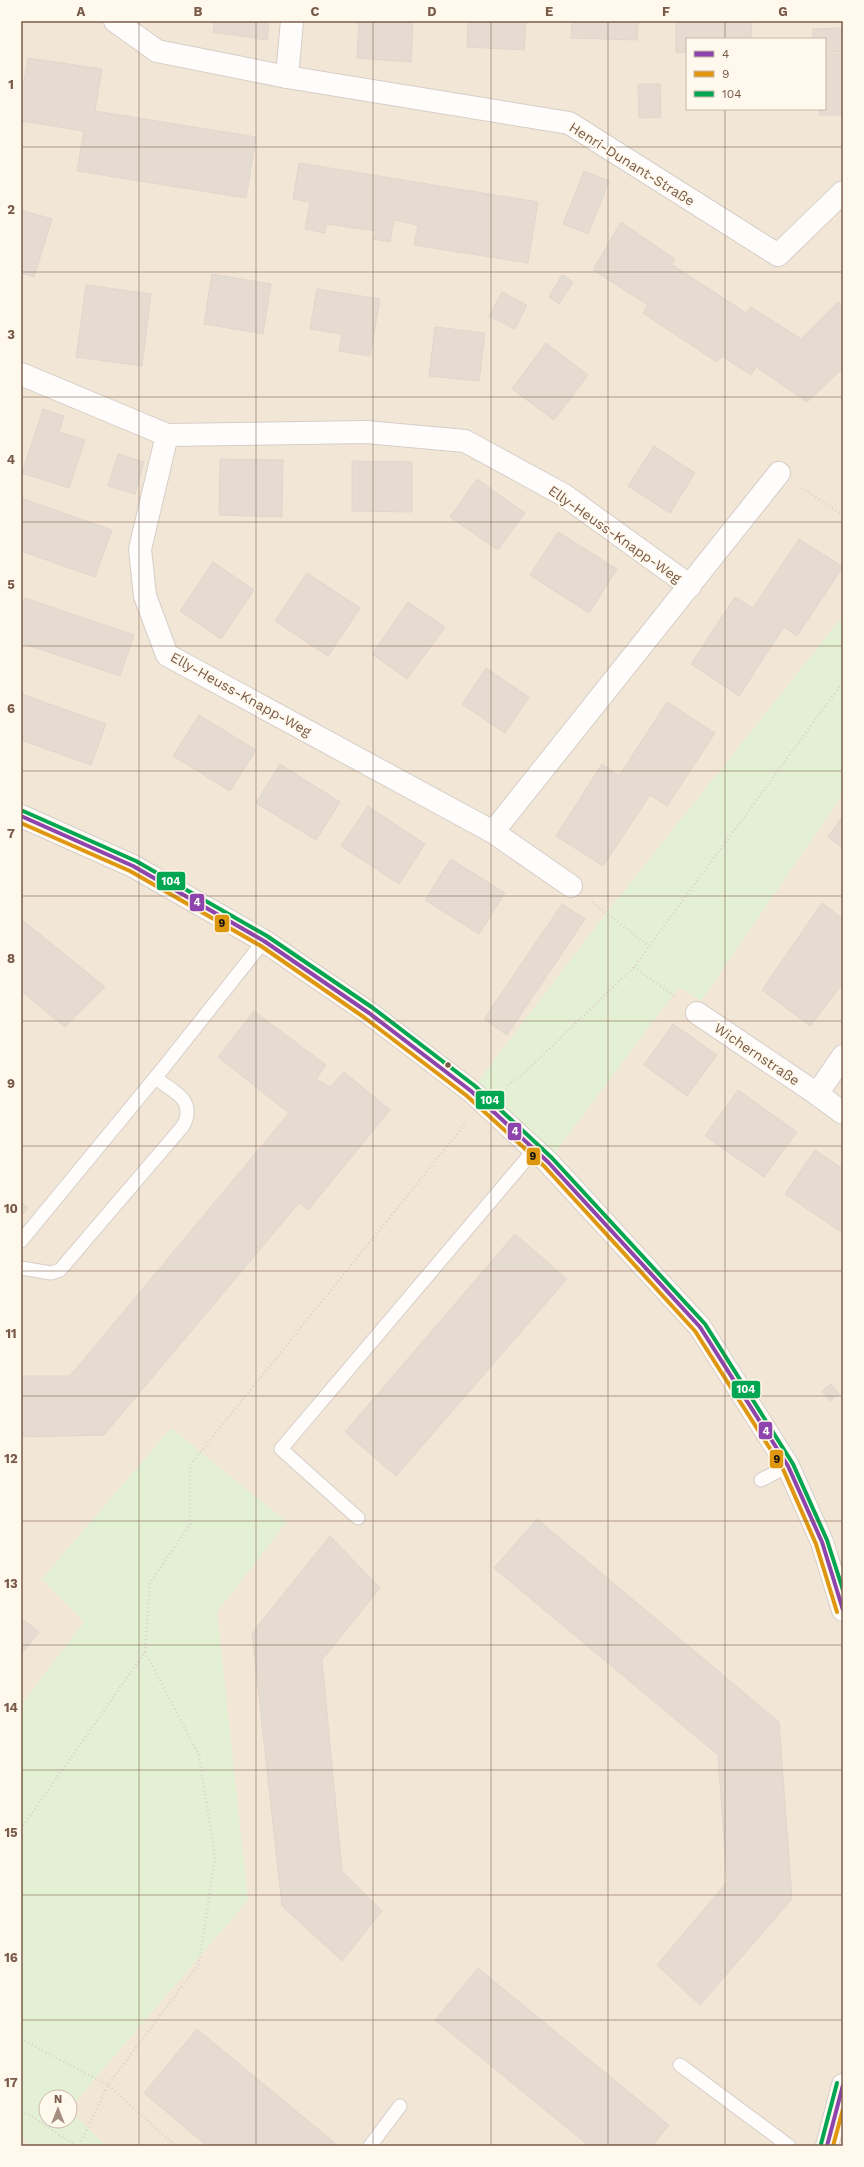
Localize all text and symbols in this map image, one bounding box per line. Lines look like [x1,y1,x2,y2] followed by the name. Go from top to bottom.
[77,4,86,19] text: A
[194,4,203,19] text: B
[311,4,320,19] text: C
[427,4,437,19] text: D
[545,4,553,19] text: E
[662,4,670,19] text: F
[778,4,788,19] text: G
[686,38,826,110] legend
[722,47,729,61] text: 4
[722,67,729,81] text: 9
[8,77,14,92] text: 1
[722,87,741,101] text: 104
[566,119,698,209] street label: Henri-Dunant-Straße
[7,202,15,217] text: 2
[7,327,15,342] text: 3
[7,452,16,467] text: 4
[546,482,685,586] street label: Elly-Heuss-Knapp-Weg
[7,577,15,592] text: 5
[168,649,315,740] street label: Elly-Heuss-Knapp-Weg
[7,701,15,716] text: 6
[7,826,15,841] text: 7
[156,871,186,891] line badge: 104
[162,875,180,888] text: 104
[189,893,205,912] line badge: 4
[193,896,201,909] text: 4
[214,914,230,933] line badge: 9
[219,917,226,930] text: 9
[7,951,15,966] text: 8
[711,1020,803,1088] street label: Wichernstraße
[443,1060,453,1070] unlabelled marker
[7,1076,15,1091] text: 9
[475,1090,505,1110] line badge: 104
[481,1094,499,1107] text: 104
[507,1122,522,1141] line badge: 4
[511,1125,519,1138] text: 4
[526,1147,541,1166] line badge: 9
[530,1150,537,1163] text: 9
[4,1201,18,1216] text: 10
[5,1326,17,1341] text: 11
[731,1380,761,1399] line badge: 104
[737,1383,755,1396] text: 104
[758,1421,773,1440] line badge: 4
[762,1425,770,1438] text: 4
[769,1449,784,1469] line badge: 9
[4,1451,18,1466] text: 12
[774,1453,781,1466] text: 9
[4,1576,18,1591] text: 13
[4,1700,19,1715] text: 14
[4,1825,18,1840] text: 15
[4,1950,18,1965] text: 16
[4,2075,18,2090] text: 17
[38,2089,78,2129] north arrow
[54,2093,62,2106] text: N

